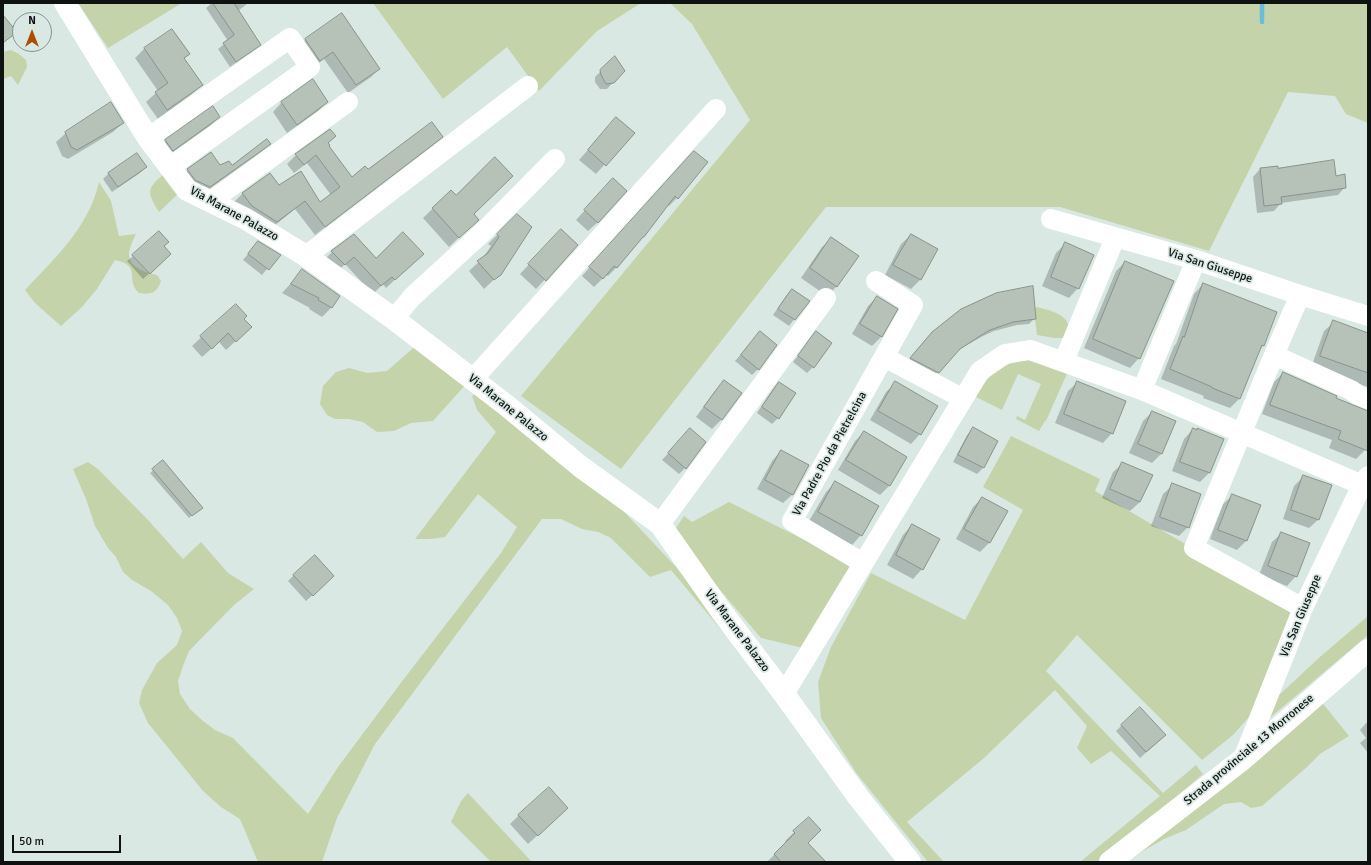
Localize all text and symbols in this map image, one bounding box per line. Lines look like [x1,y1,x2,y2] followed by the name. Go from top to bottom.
[12,12,52,52] north arrow
[28,14,36,27] text: N
[187,184,281,244] street label: Via Marane Palazzo
[1166,246,1254,286] street label: Via San Giuseppe
[465,371,551,445] street label: Via Marane Palazzo
[790,389,870,519] street label: Via Padre Pio da Pietrelcina
[1277,573,1325,659] street label: Via San Giuseppe
[701,587,773,675] street label: Via Marane Palazzo
[1181,691,1317,809] street label: Strada provinciale 13 Morronese
[14,827,123,853] scale bar
[19,834,44,849] text: 50 m

